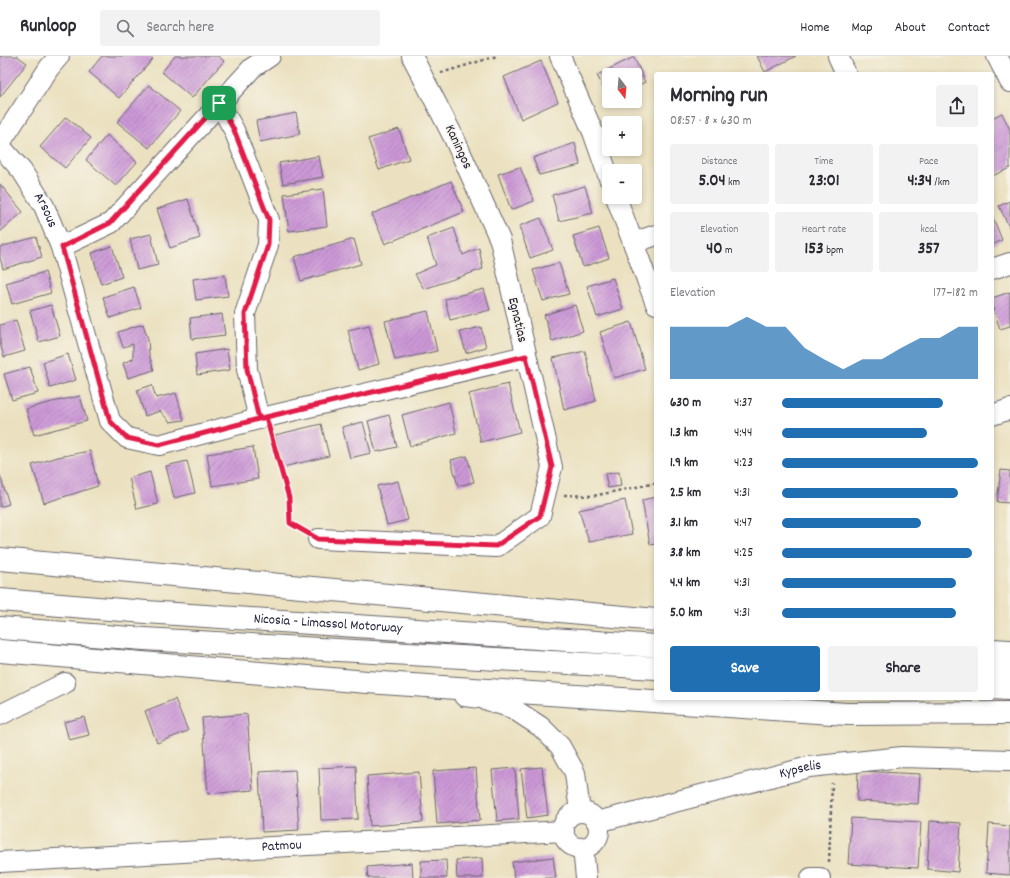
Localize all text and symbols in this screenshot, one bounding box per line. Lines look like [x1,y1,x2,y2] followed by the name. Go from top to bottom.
[100,10,380,46] search box
[20,14,76,41] text: Runloop
[114,17,136,39] icon: search
[146,17,214,39] text: Search here
[800,18,829,38] text: Home
[851,18,873,38] text: Map
[895,18,926,38] text: About
[948,18,990,38] text: Contact
[602,68,642,108] north arrow
[602,68,642,204] map controls
[670,81,768,112] text: Morning run
[936,85,978,127] button: share
[202,86,236,120] pin
[208,92,230,114] icon: arrive
[670,112,752,131] text: 08:57 · 8 × 630 m
[602,116,642,156] button: +
[439,122,477,173] street label: Kaningos
[701,154,737,170] text: Distance
[815,154,833,170] text: Time
[919,154,938,170] text: Pace
[602,164,642,204] button: −
[699,170,726,194] text: 5.04
[809,170,839,194] text: 23:01
[908,170,932,194] text: 4:34
[726,175,740,191] text: km
[932,175,950,191] text: /km
[28,189,62,231] street label: Arsous
[700,222,738,238] text: Elevation
[802,222,846,238] text: Heart rate
[920,222,937,238] text: kcal
[706,238,722,262] text: 40
[804,238,824,262] text: 153
[918,238,940,262] text: 357
[722,243,733,259] text: m
[824,243,844,259] text: bpm
[670,284,715,303] text: Elevation
[933,284,978,303] text: 177–182 m
[502,295,532,345] street label: Egnatias
[670,394,701,413] text: 630 m
[734,394,752,413] text: 4:37
[670,424,698,443] text: 1.3 km
[734,424,752,443] text: 4:44
[670,454,698,473] text: 1.9 km
[734,454,753,473] text: 4:23
[670,484,701,503] text: 2.5 km
[734,484,750,503] text: 4:31
[670,514,698,533] text: 3.1 km
[734,514,752,533] text: 4:47
[670,544,700,563] text: 3.8 km
[734,544,753,563] text: 4:25
[670,574,700,593] text: 4.4 km
[734,574,750,593] text: 4:31
[670,604,703,623] text: 5.0 km
[734,604,750,623] text: 4:31
[253,609,403,639] street label: Nicosia - Limassol Motorway
[670,646,820,692] button: Save
[828,646,978,692] button: Share
[777,756,822,784] street label: Kypselis
[261,835,302,858] street label: Patmou

